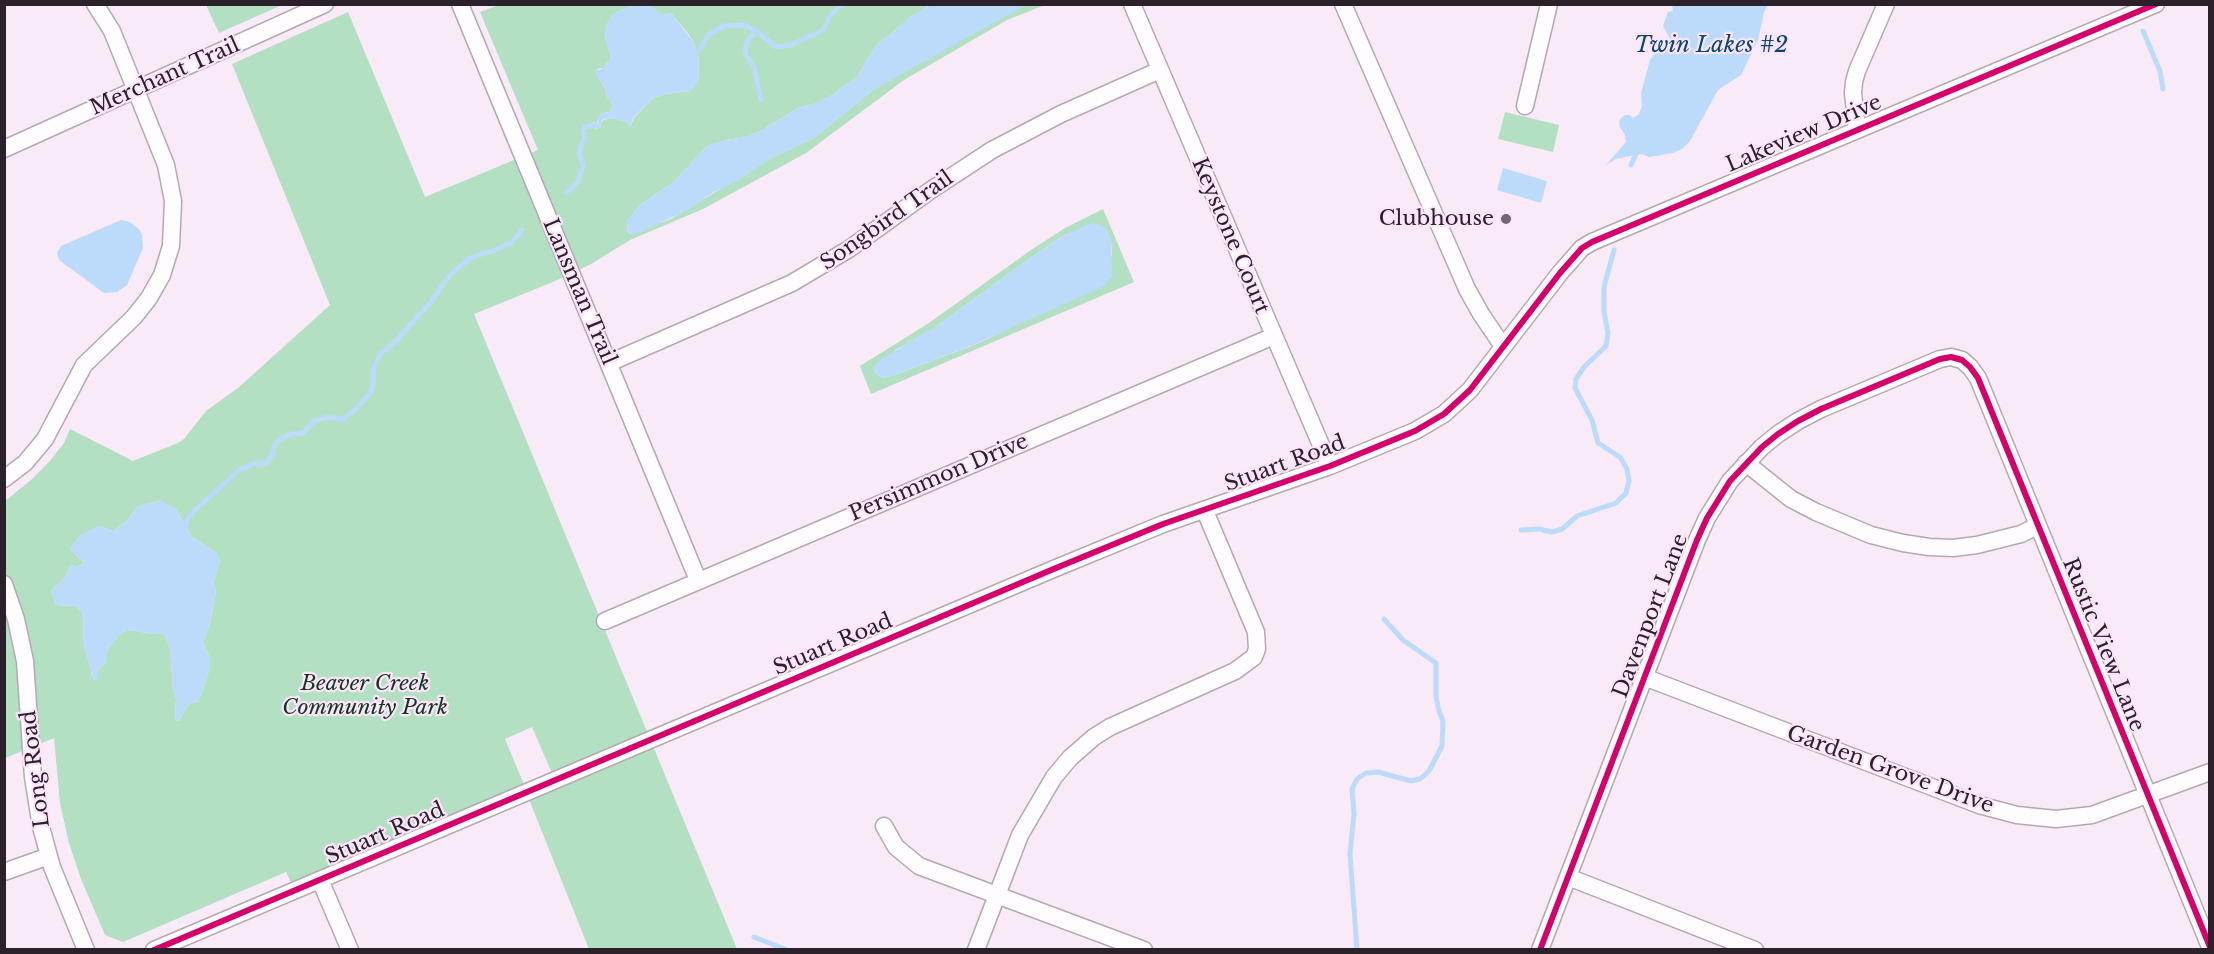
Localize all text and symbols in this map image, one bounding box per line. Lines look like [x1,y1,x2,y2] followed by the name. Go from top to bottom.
[86,33,244,121] street label: Merchant Trail
[1634,33,1788,59] water label: Twin Lakes #2
[1722,90,1886,178] street label: Lakeview Drive
[1186,154,1274,318] street label: Keystone Court
[816,166,958,276] street label: Songbird Trail
[1379,206,1494,232] place label: Clubhouse
[1499,212,1513,226] marker: Clubhouse
[537,215,621,369] street label: Lansman Trail
[846,429,1032,527] street label: Persimmon Drive
[1221,430,1349,498] street label: Stuart Road
[1608,530,1694,702] street label: Davenport Lane
[2057,554,2149,736] street label: Rustic View Lane
[770,609,896,681] street label: Stuart Road
[282,671,448,721] park label: Beaver Creek Community Park
[16,709,56,829] street label: Long Road
[1783,721,1997,819] street label: Garden Grove Drive
[322,798,448,870] street label: Stuart Road

